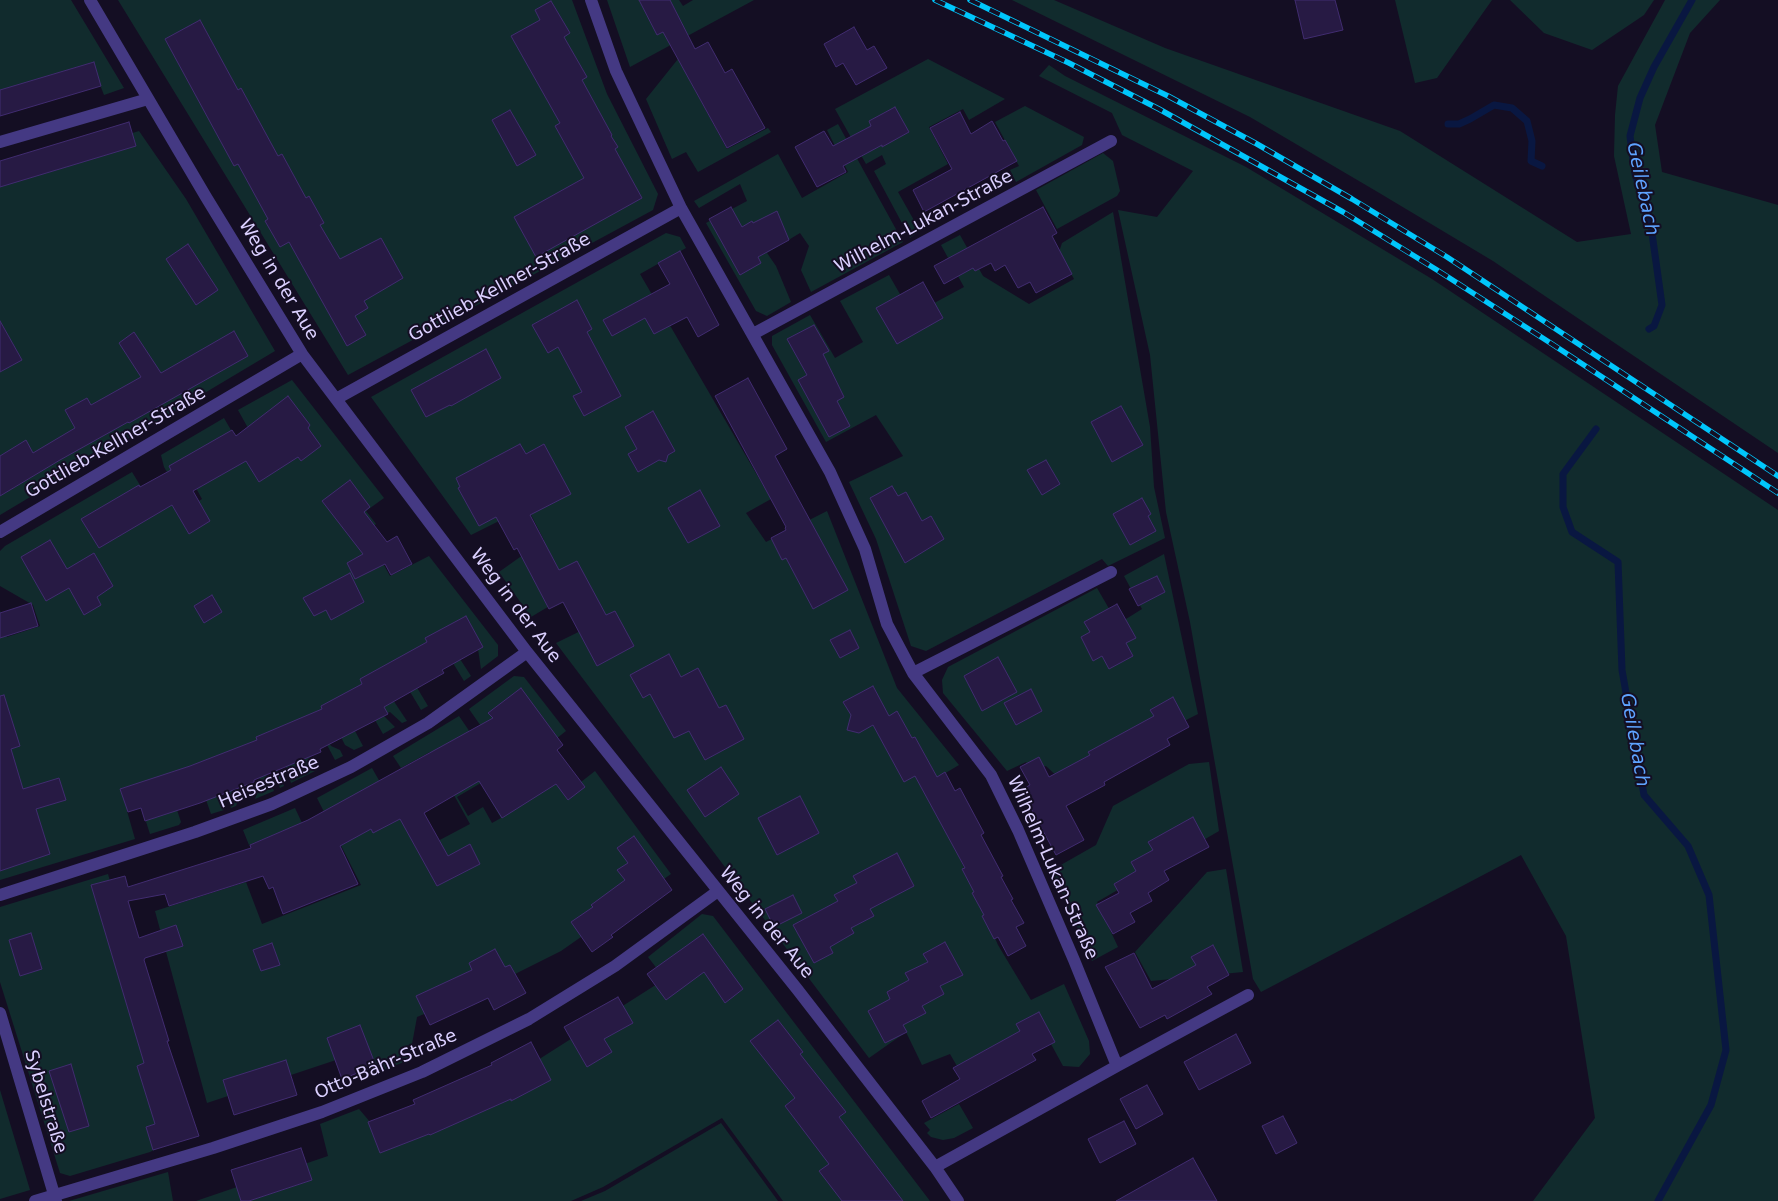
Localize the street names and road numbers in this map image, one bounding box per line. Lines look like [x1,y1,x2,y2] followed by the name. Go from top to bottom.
[831,166,1017,278] street label: Wilhelm-Lukan-Straße
[233,216,323,344] street label: Weg in der Aue
[405,229,595,347] street label: Gottlieb-Kellner-Straße
[22,382,210,504] street label: Gottlieb-Kellner-Straße
[465,545,565,667] street label: Weg in der Aue
[215,752,323,814] street label: Heisestraße
[1002,773,1102,963] street label: Wilhelm-Lukan-Straße
[714,863,818,983] street label: Weg in der Aue
[312,1025,460,1105] street label: Otto-Bähr-Straße
[19,1048,71,1156] street label: Sybelstraße

